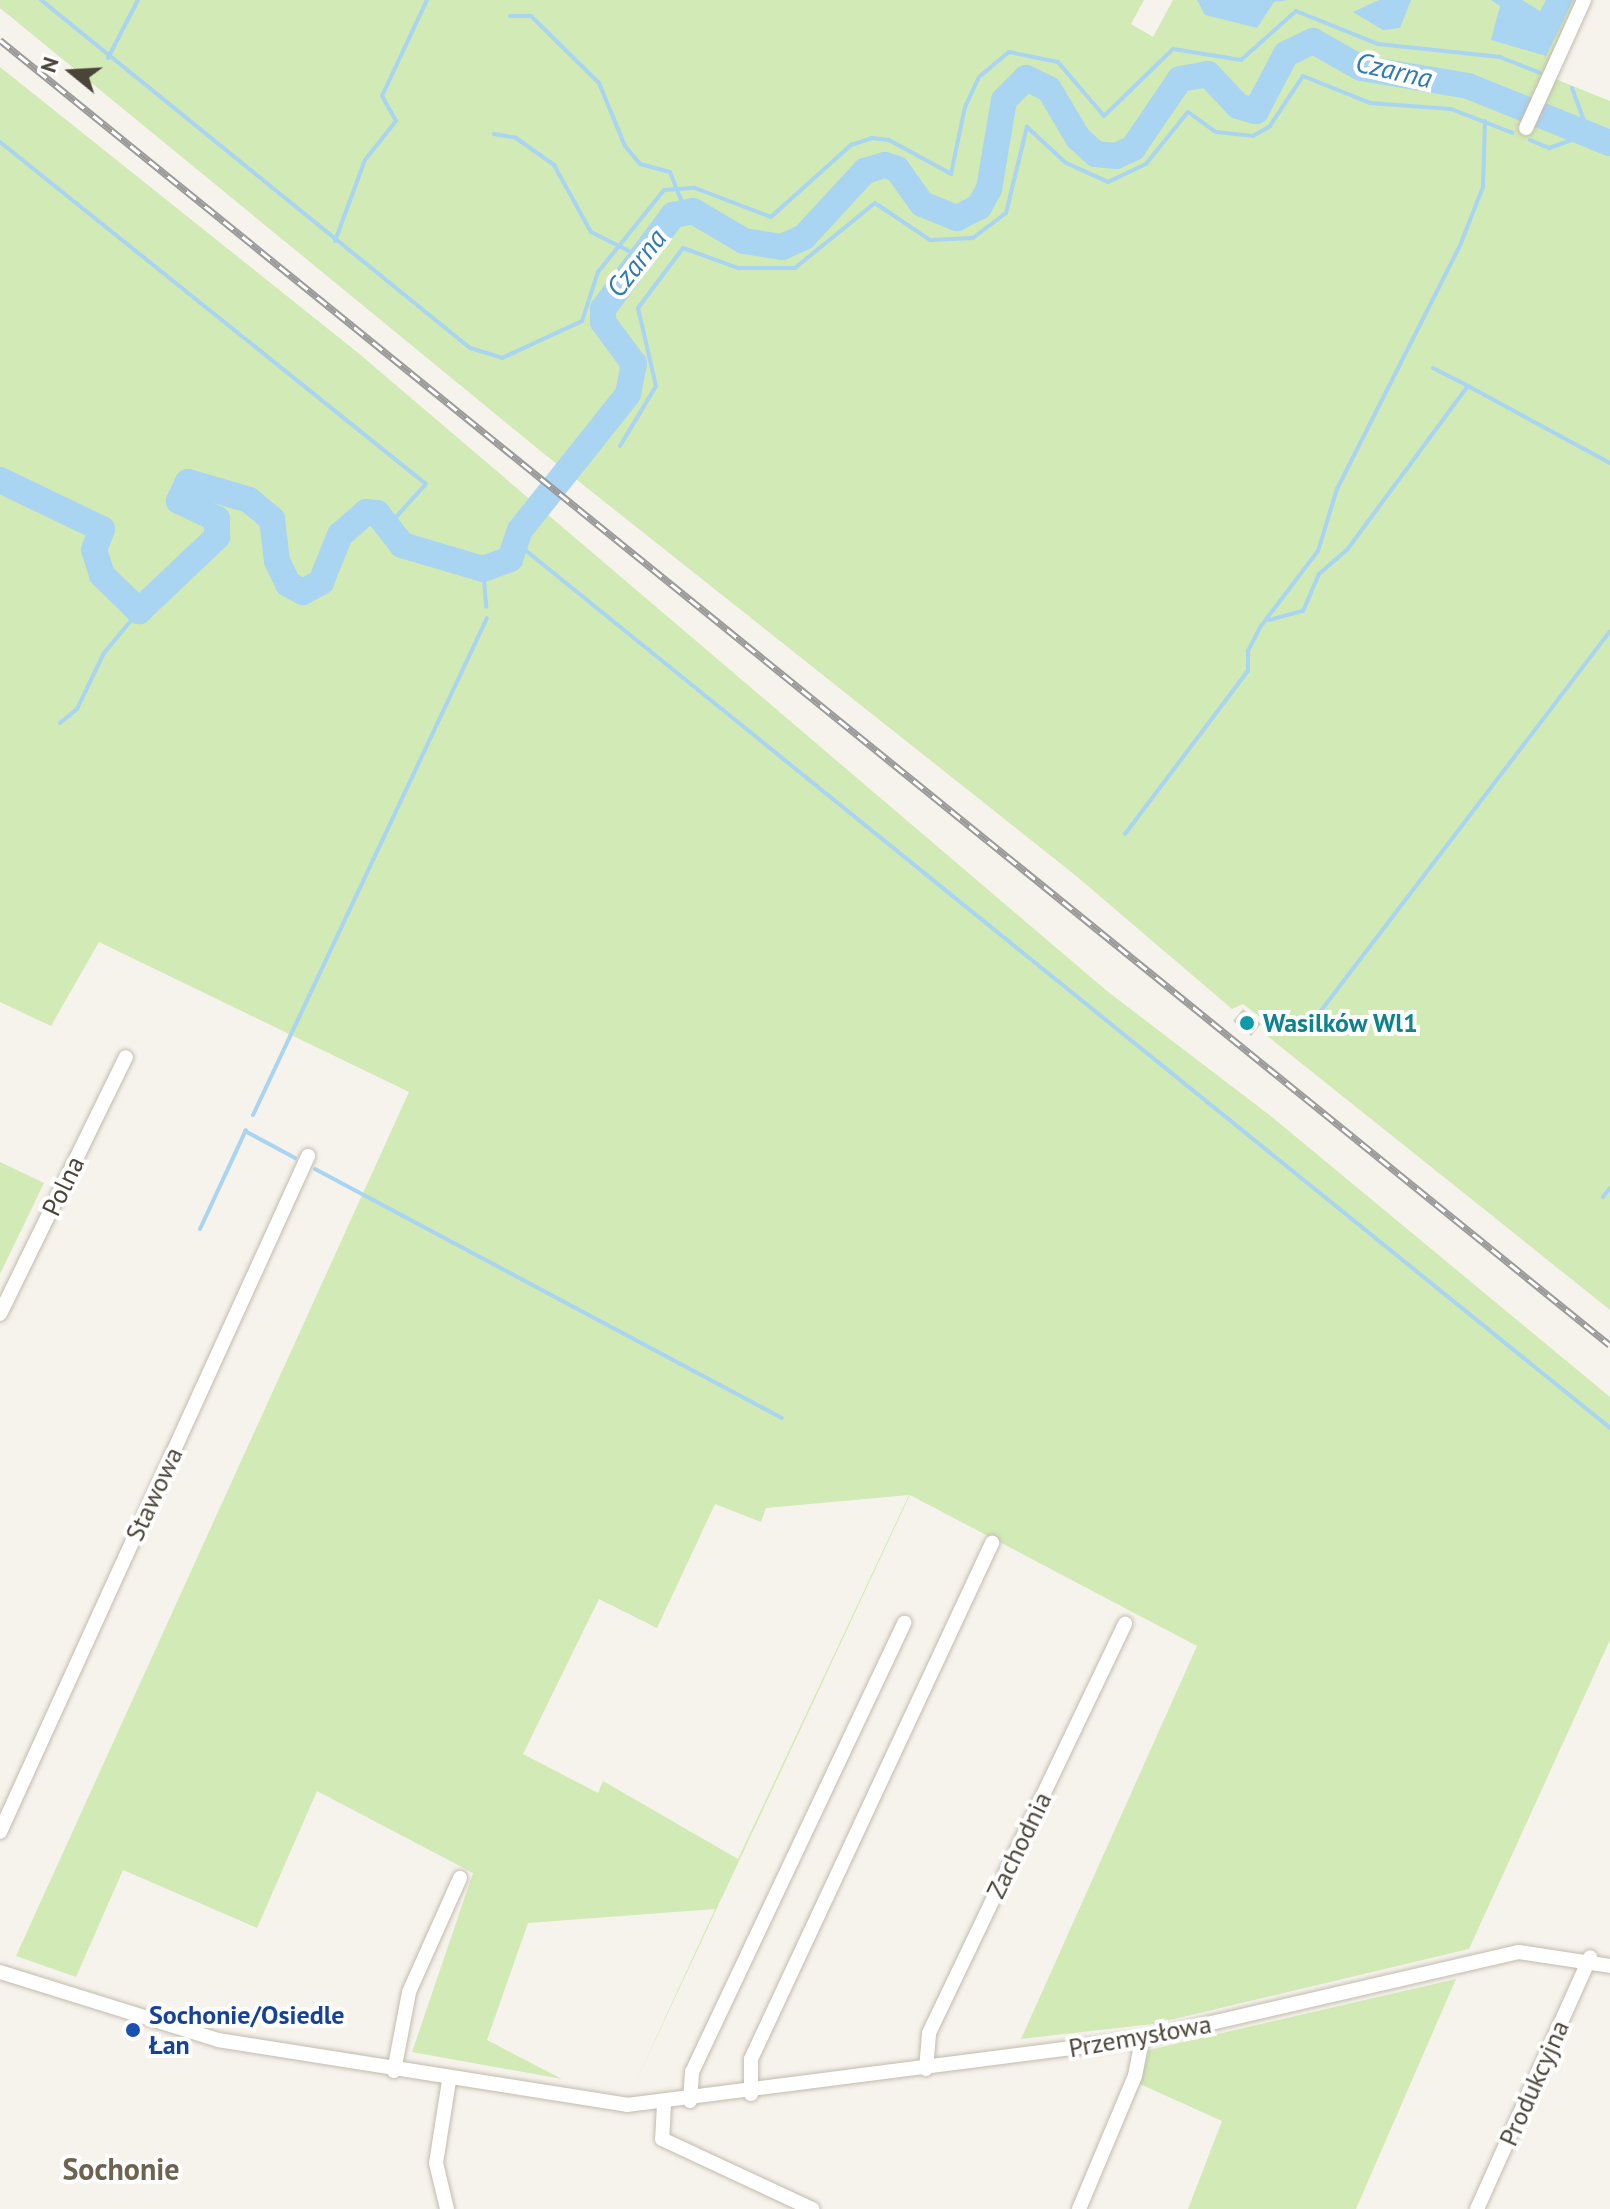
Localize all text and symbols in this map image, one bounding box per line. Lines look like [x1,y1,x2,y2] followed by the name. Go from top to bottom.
[32,32,112,112] north arrow
[1353,45,1435,95] water label: Czarna
[34,53,65,76] text: N
[599,222,673,304] water label: Czarna
[1263,1007,1419,1039] place label: Wasilków Wl1
[1238,1014,1256,1032] marker: Wasilków Wl1
[35,1151,91,1221] street label: Polna
[119,1442,189,1546] street label: Stawowa
[980,1787,1058,1903] street label: Zachodnia
[149,1999,345,2060] place label: Sochonie/Osiedle Łan
[1066,2008,1214,2064] street label: Przemysłowa
[1492,2015,1576,2151] street label: Produkcyjna
[124,2021,142,2039] marker: Sochonie/Osiedle Łan
[62,2151,180,2187] district label: Sochonie

